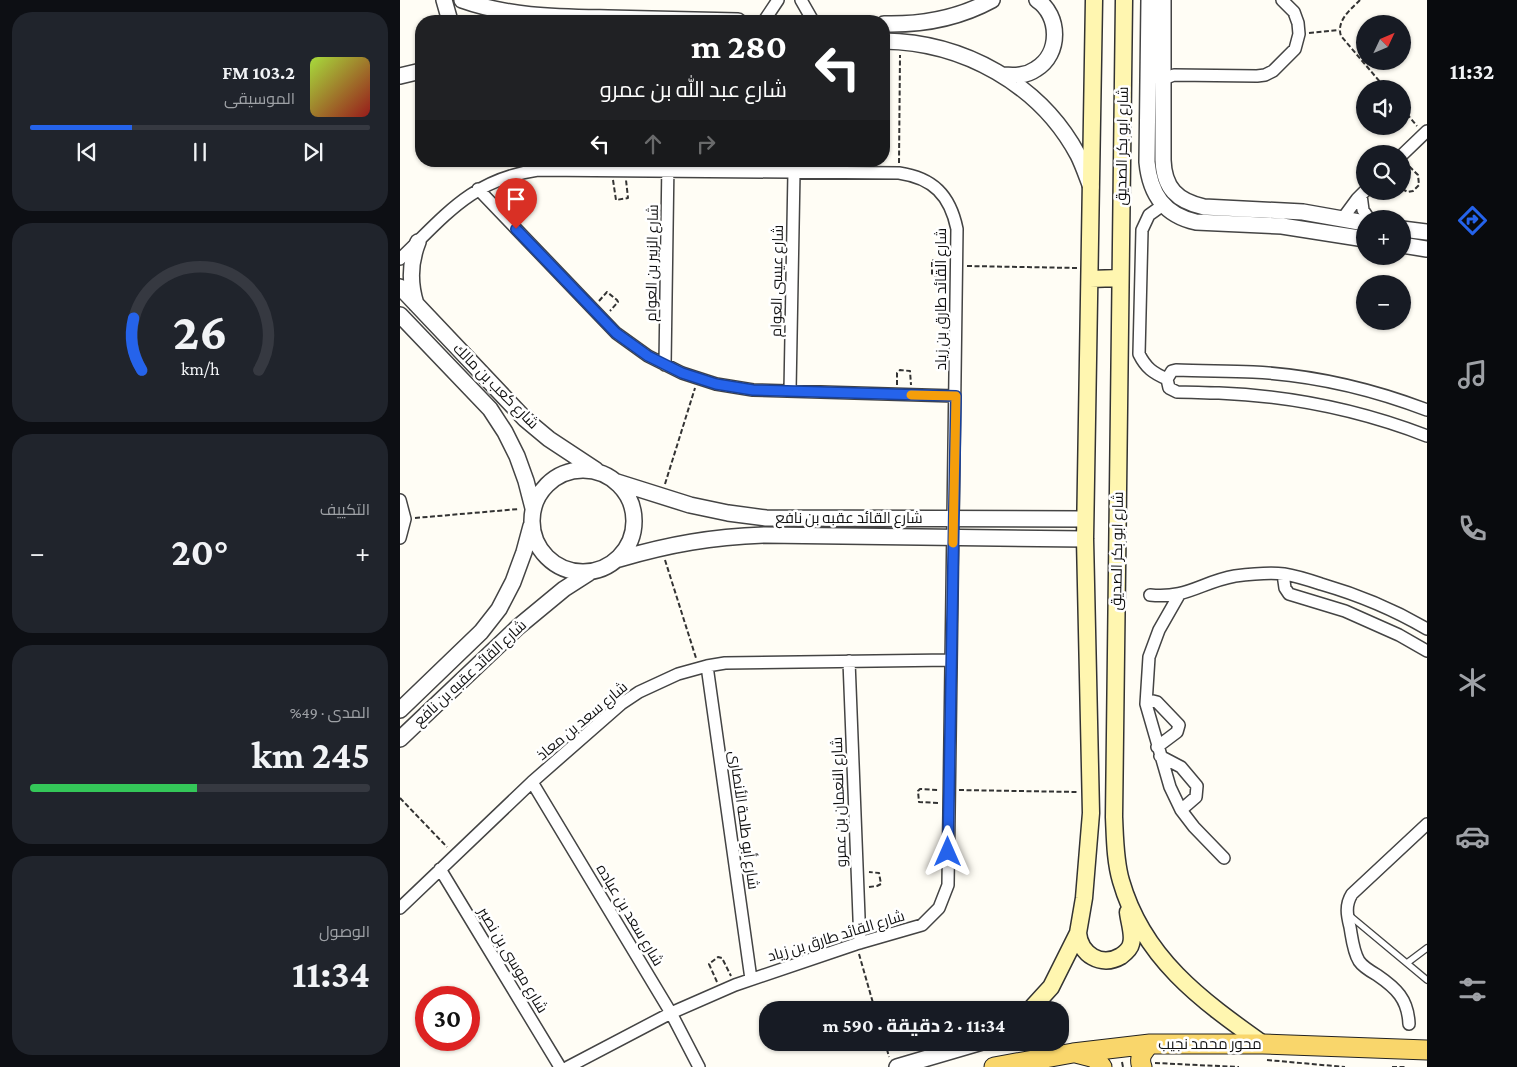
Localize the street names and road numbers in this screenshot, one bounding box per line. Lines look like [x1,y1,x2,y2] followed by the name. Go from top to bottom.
[1113,86,1134,206] street label: شارع ابو بكر الصديق
[643,204,664,322] street label: شارع الزبير بن العوام
[768,225,789,337] street label: شارع عيسى العوام
[933,228,952,370] street label: شارع القائد طارق بن زياد
[448,340,542,434] street label: شارع كعب بن مالك
[1108,491,1129,611] street label: شارع ابو بكر الصديق
[775,510,923,529] street label: شارع القائد عقبه بن نافع
[411,617,531,731] street label: شارع القائد عقبه بن نافع
[534,679,632,766] street label: شارع سعد بن معاذ
[829,736,852,867] street label: شارع النعمان بن عمرو
[723,749,764,891] street label: شارع أبو طلحة الأنصارى
[591,861,667,970] street label: شارع سعد بن عباده
[472,903,551,1017] street label: شارع موسى بن نصير
[766,908,907,967] street label: شارع القائد طارق بن زياد
[1158,1036,1262,1053] street label: محور محمد نجيب

